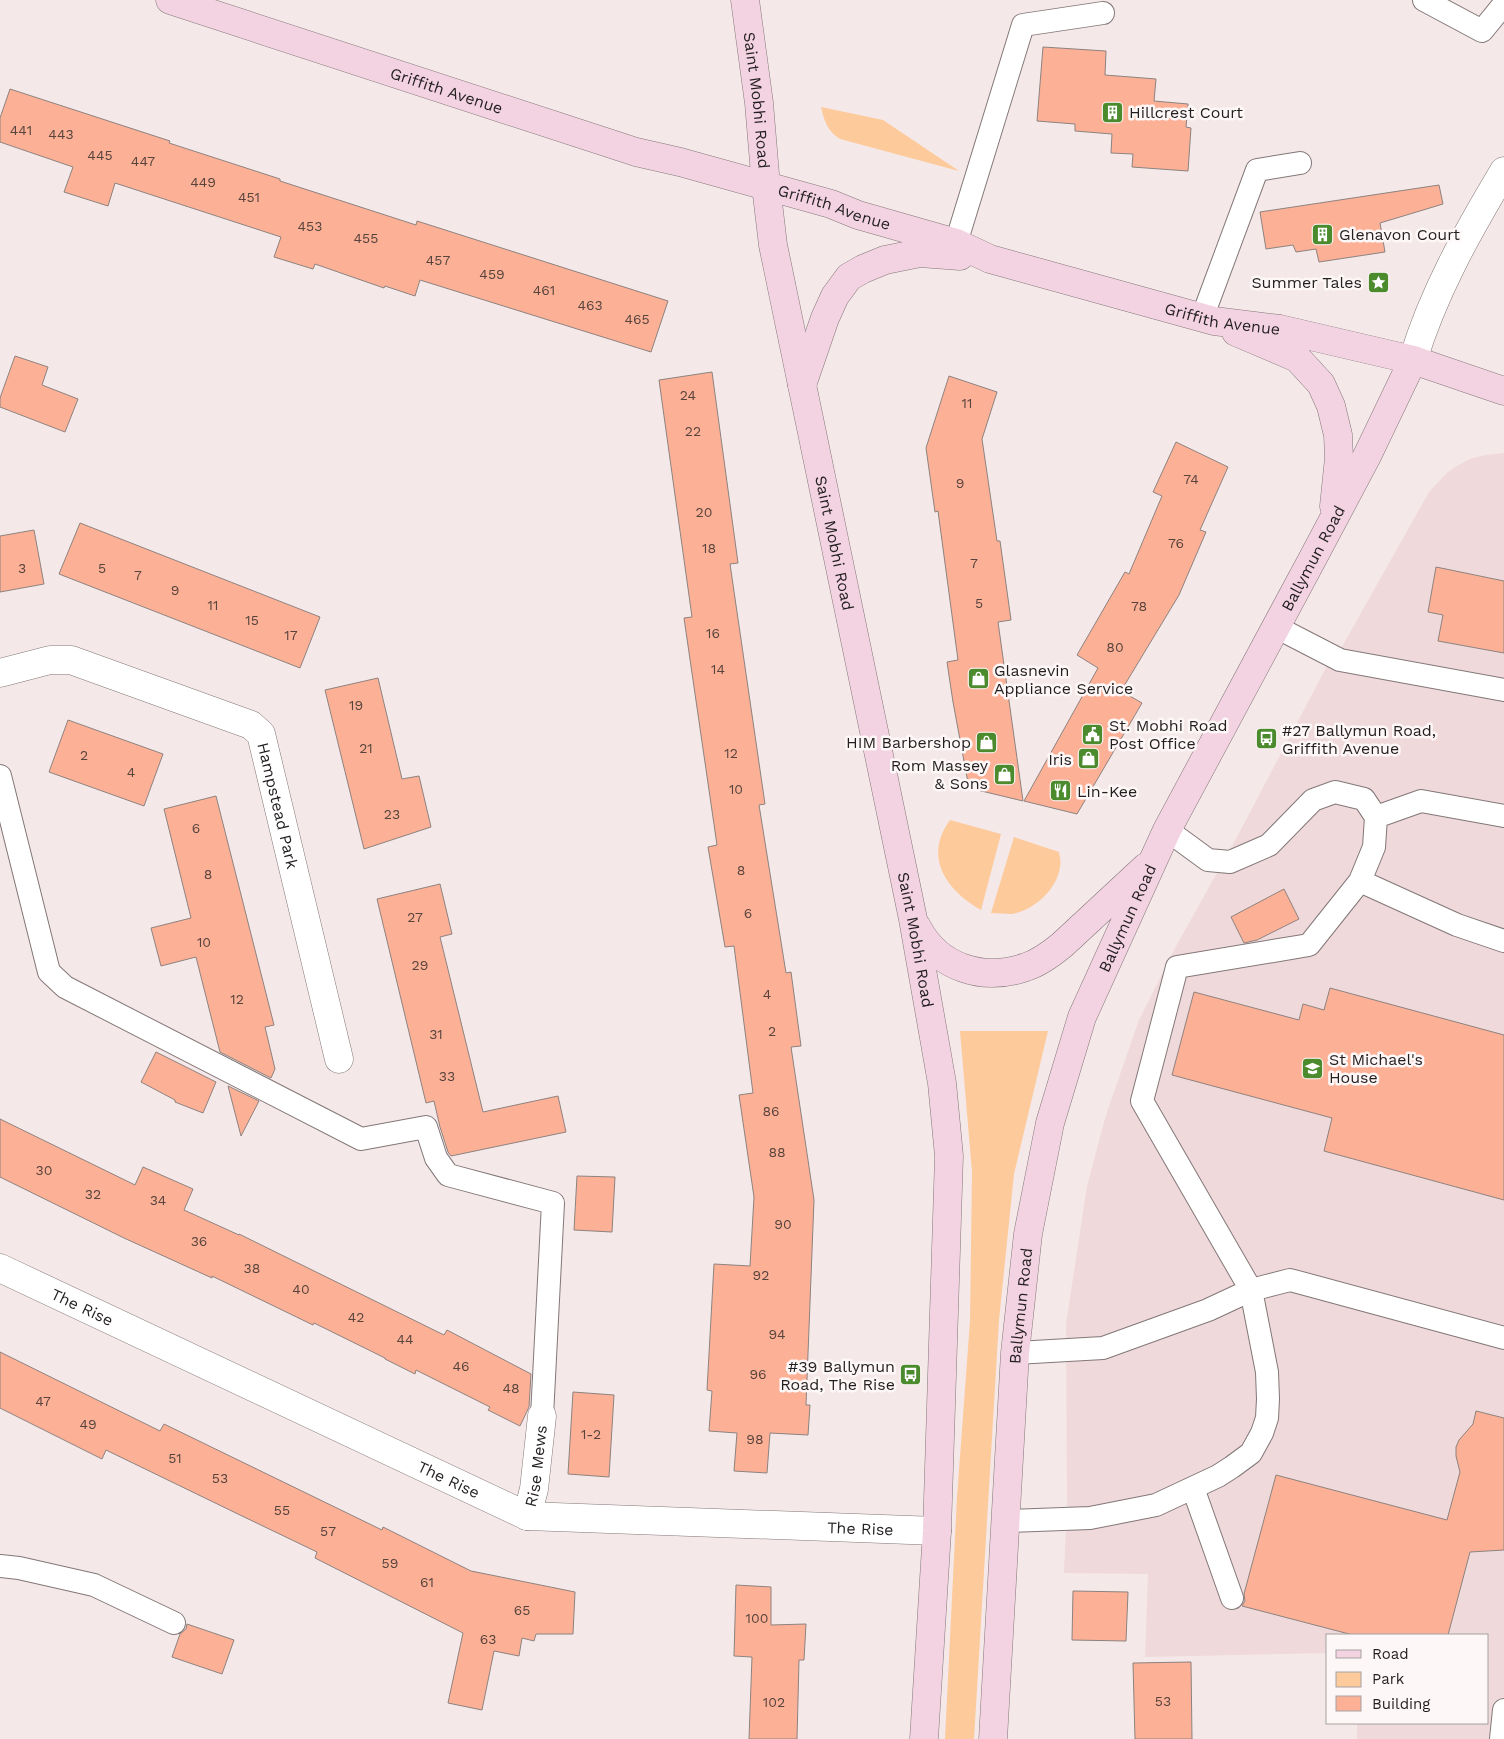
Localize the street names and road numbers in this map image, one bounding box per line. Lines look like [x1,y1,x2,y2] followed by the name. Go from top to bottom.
[740,31,774,169] street label: Saint Mobhi Road
[388,63,505,117] street label: Griffith Avenue
[776,180,893,233] street label: Griffith Avenue
[1163,298,1281,338] street label: Griffith Avenue
[812,474,858,612] street label: Saint Mobhi Road
[1277,502,1349,614] street label: Ballymun Road
[254,740,302,871] street label: Hampstead Park
[1094,861,1160,975] street label: Ballymun Road
[894,870,938,1009] street label: Saint Mobhi Road
[1005,1247,1036,1365] street label: Ballymun Road
[48,1284,116,1329] street label: The Rise
[520,1424,550,1509] street label: Rise Mews
[415,1456,483,1502] street label: The Rise
[827,1517,894,1539] street label: The Rise

